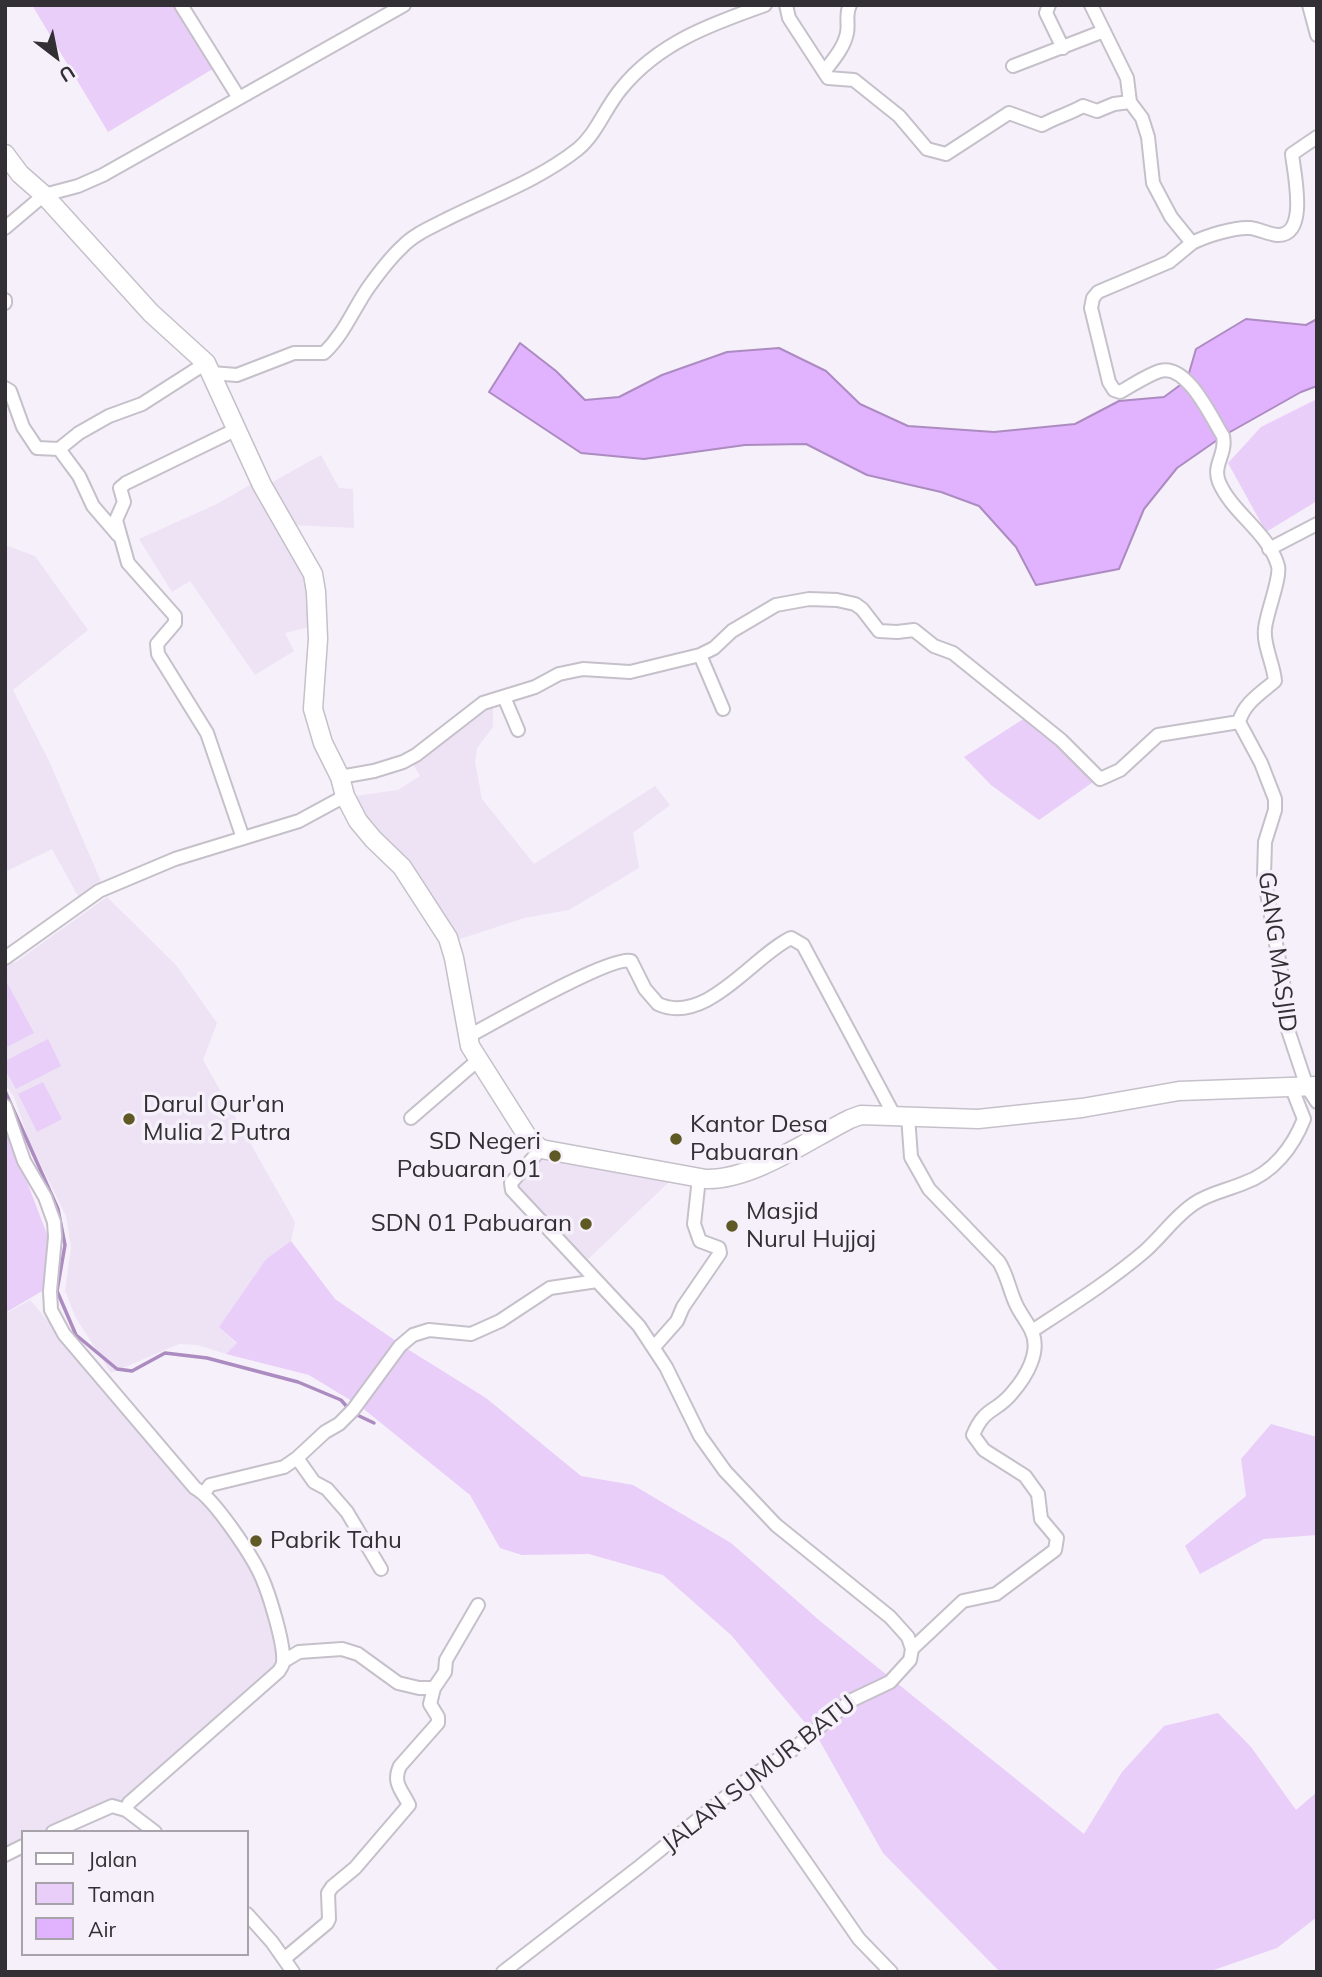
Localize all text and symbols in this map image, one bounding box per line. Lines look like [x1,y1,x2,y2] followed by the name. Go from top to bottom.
[21,21,91,91] north arrow
[55,60,79,88] text: U
[1251,870,1303,1034] street label: GANG MASJID
[143,1091,291,1147] place label: Darul Qur'an Mulia 2 Putra
[121,1111,137,1127] marker: Darul Qur'an Mulia 2 Putra
[690,1111,828,1167] place label: Kantor Desa Pabuaran
[397,1128,541,1184] place label: SD Negeri Pabuaran 01
[668,1131,684,1147] marker: Kantor Desa Pabuaran
[547,1148,563,1164] marker: SD Negeri Pabuaran 01
[746,1198,876,1254] place label: Masjid Nurul Hujjaj
[371,1210,572,1238] place label: SDN 01 Pabuaran
[578,1216,594,1232] marker: SDN 01 Pabuaran
[724,1218,740,1234] marker: Masjid Nurul Hujjaj
[270,1527,402,1555] place label: Pabrik Tahu
[248,1533,264,1549] marker: Pabrik Tahu
[657,1690,861,1858] street label: JALAN SUMUR BATU
[21,1830,248,1956] legend
[88,1846,137,1872] text: Jalan
[88,1881,155,1907] text: Taman
[88,1916,116,1942] text: Air

